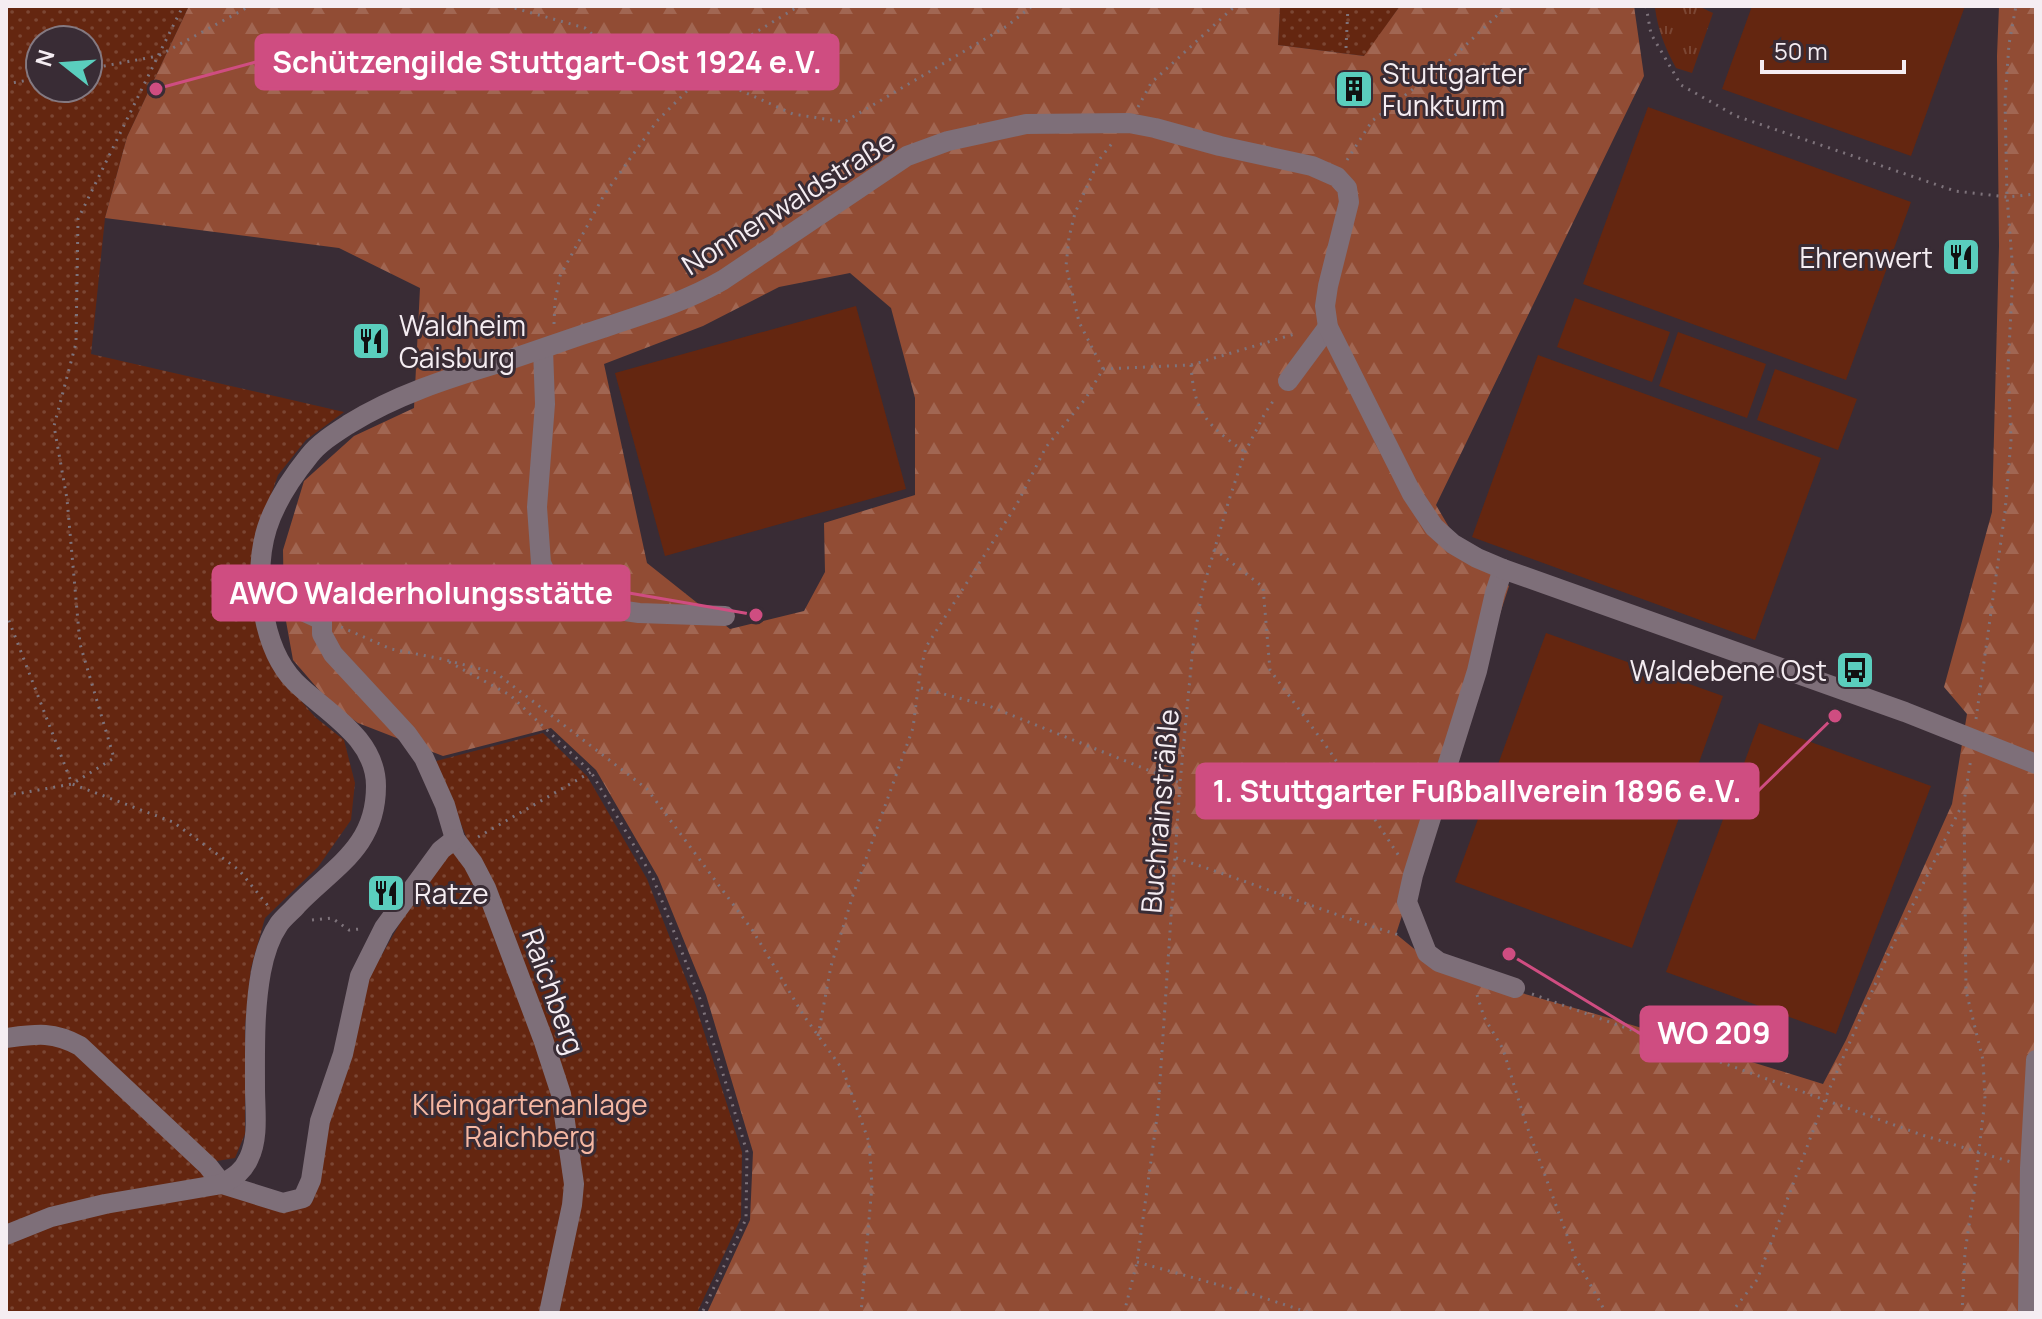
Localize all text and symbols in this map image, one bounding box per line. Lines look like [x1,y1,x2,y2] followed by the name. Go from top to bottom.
[24,24,104,104] north arrow
[1762,24,1904,74] scale bar
[1774,34,1828,67] text: 50 m
[256,35,838,89] callout: Schützengilde Stuttgart-Ost 1924 e.V.
[272,41,822,82] text: Schützengilde Stuttgart-Ost 1924 e.V.
[28,46,62,70] text: N
[1382,54,1527,124] place label: Stuttgarter Funkturm
[1333,68,1375,110] building icon: Stuttgarter Funkturm
[674,121,902,283] street label: Nonnenwaldstraße
[1940,236,1982,278] restaurant icon: Ehrenwert
[1799,238,1933,276] place label: Ehrenwert
[399,306,526,376] place label: Waldheim Gaisburg
[350,320,392,362] restaurant icon: Waldheim Gaisburg
[213,566,629,620] callout: AWO Walderholungsstätte
[229,572,613,613] text: AWO Walderholungsstätte
[1834,649,1876,691] bus stop icon: Waldebene Ost
[1630,651,1827,689] place label: Waldebene Ost
[1131,707,1187,915] street label: Buchrainsträßle
[1197,764,1758,818] callout: 1. Stuttgarter Fußballverein 1896 e.V.
[1212,770,1742,811] text: 1. Stuttgarter Fußballverein 1896 e.V.
[365,872,407,914] restaurant icon: Ratze
[414,874,489,912] place label: Ratze
[514,923,594,1059] street label: Raichberg
[1641,1007,1787,1061] callout: WO 209
[1657,1012,1771,1053] text: WO 209
[412,1085,648,1155] park label: Kleingartenanlage Raichberg

